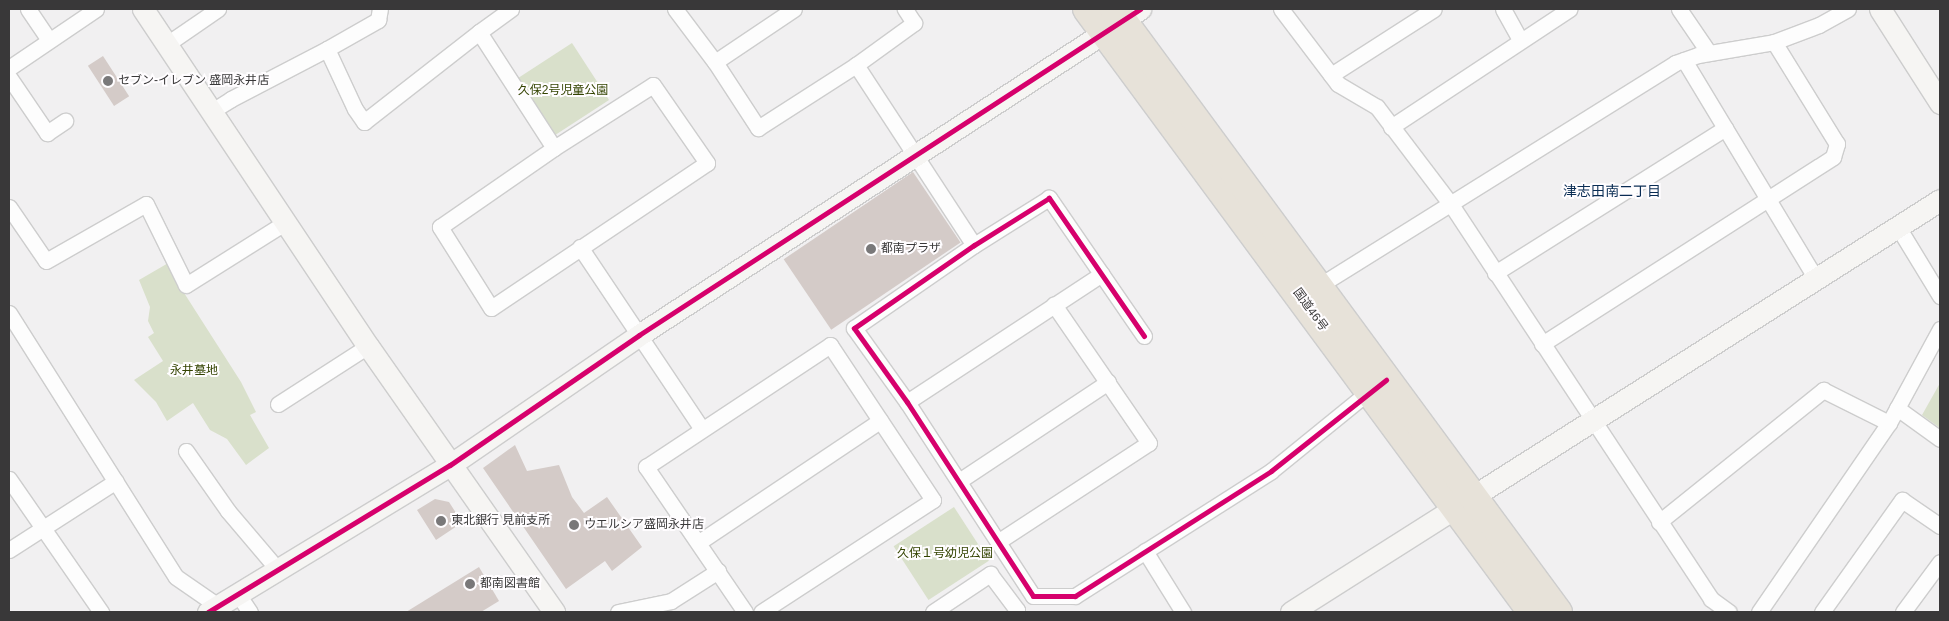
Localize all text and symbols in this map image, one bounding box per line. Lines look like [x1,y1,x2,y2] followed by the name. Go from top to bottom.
[118,74,269,88] place label: セブン-イレブン 盛岡永井店
[102,75,114,87] marker: セブン-イレブン 盛岡永井店
[518,84,608,98] park label: 久保2号児童公園
[1563,183,1661,199] district label: 津志田南二丁目
[881,242,941,256] place label: 都南プラザ
[865,243,877,255] marker: 都南プラザ
[1290,286,1330,334] street label: 国道46号
[170,364,218,378] park label: 永井墓地
[451,514,550,528] place label: 東北銀行 見前支所
[435,515,447,527] marker: 東北銀行 見前支所
[584,518,704,532] place label: ウエルシア盛岡永井店
[568,519,580,531] marker: ウエルシア盛岡永井店
[897,547,993,561] park label: 久保１号幼児公園
[480,577,540,591] place label: 都南図書館
[464,578,476,590] marker: 都南図書館

